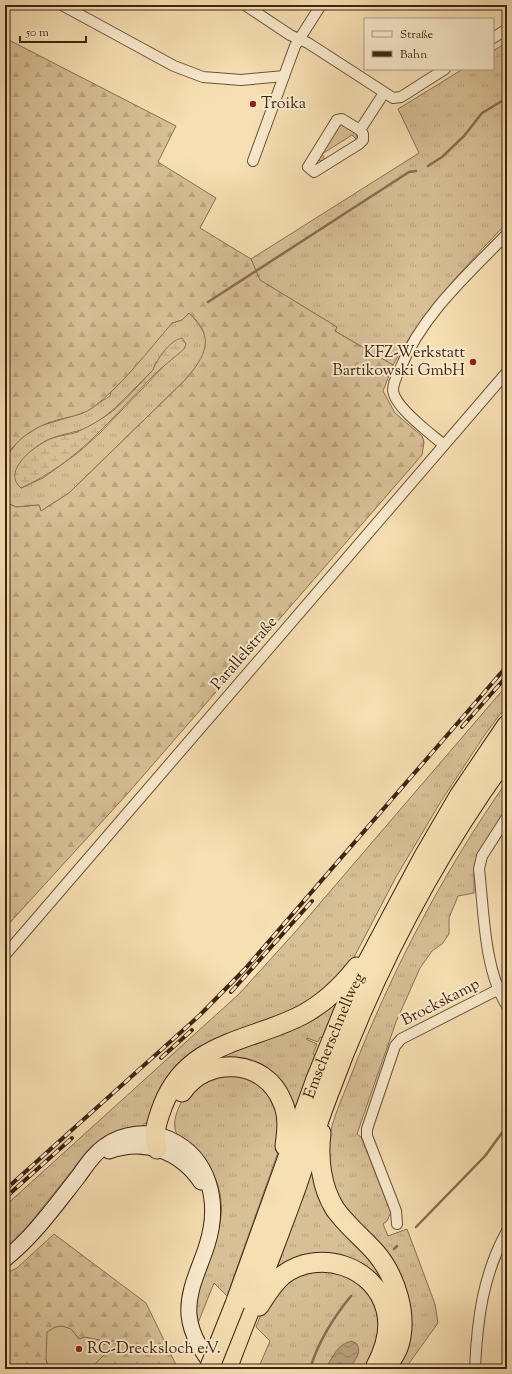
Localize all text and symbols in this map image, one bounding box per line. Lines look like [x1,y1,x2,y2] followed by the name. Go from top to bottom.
[20,18,86,44] scale bar
[364,18,494,70] legend
[25,24,49,42] text: 50 m
[400,26,434,44] text: Straße
[400,46,427,64] text: Bahn
[261,93,307,116] place label: Troika
[248,99,258,109] marker: Troika
[333,342,466,383] place label: KFZ-Werkstatt Bartikowski GmbH
[468,357,478,367] marker: KFZ-Werkstatt Bartikowski GmbH
[206,612,284,696] street label: Parallelstraße
[298,969,371,1102] street label: Emscherschnellweg
[398,973,484,1033] street label: Brockskamp
[87,1338,221,1361] place label: RC-Drecksloch e.V.
[74,1344,84,1354] marker: RC-Drecksloch e.V.

